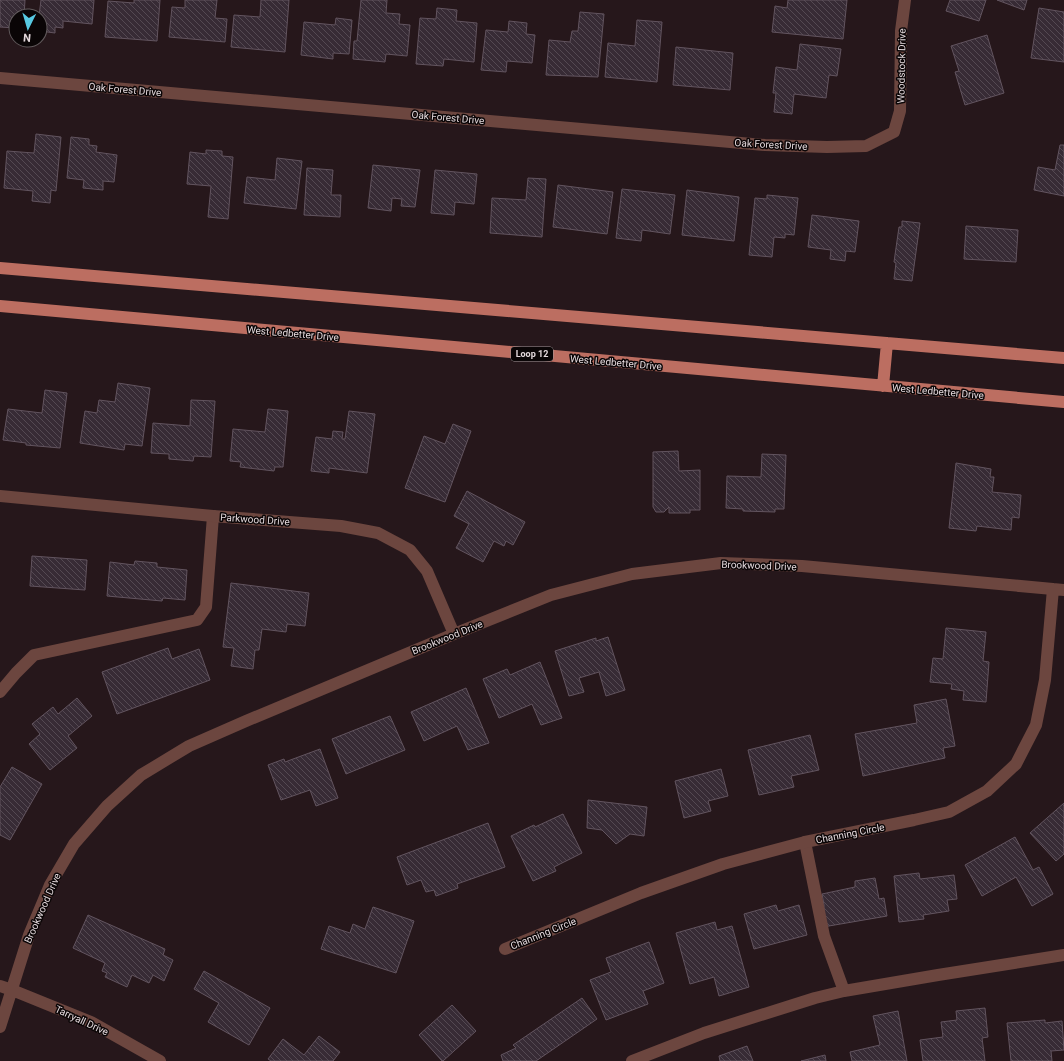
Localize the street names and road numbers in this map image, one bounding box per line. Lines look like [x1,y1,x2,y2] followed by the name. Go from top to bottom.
[895,28,908,104] street label: Woodstock Drive
[88,81,162,98] street label: Oak Forest Drive
[411,109,485,126] street label: Oak Forest Drive
[734,137,808,152] street label: Oak Forest Drive
[246,324,339,343] street label: West Ledbetter Drive
[511,347,553,361] road number: Loop 12
[569,353,662,372] street label: West Ledbetter Drive
[891,382,984,401] street label: West Ledbetter Drive
[220,512,290,527] street label: Parkwood Drive
[721,559,797,572] street label: Brookwood Drive
[410,618,484,657] street label: Brookwood Drive
[815,821,885,846] street label: Channing Circle
[22,871,63,945] street label: Brookwood Drive
[509,915,578,952] street label: Channing Circle
[53,1003,110,1038] street label: Tarryall Drive

